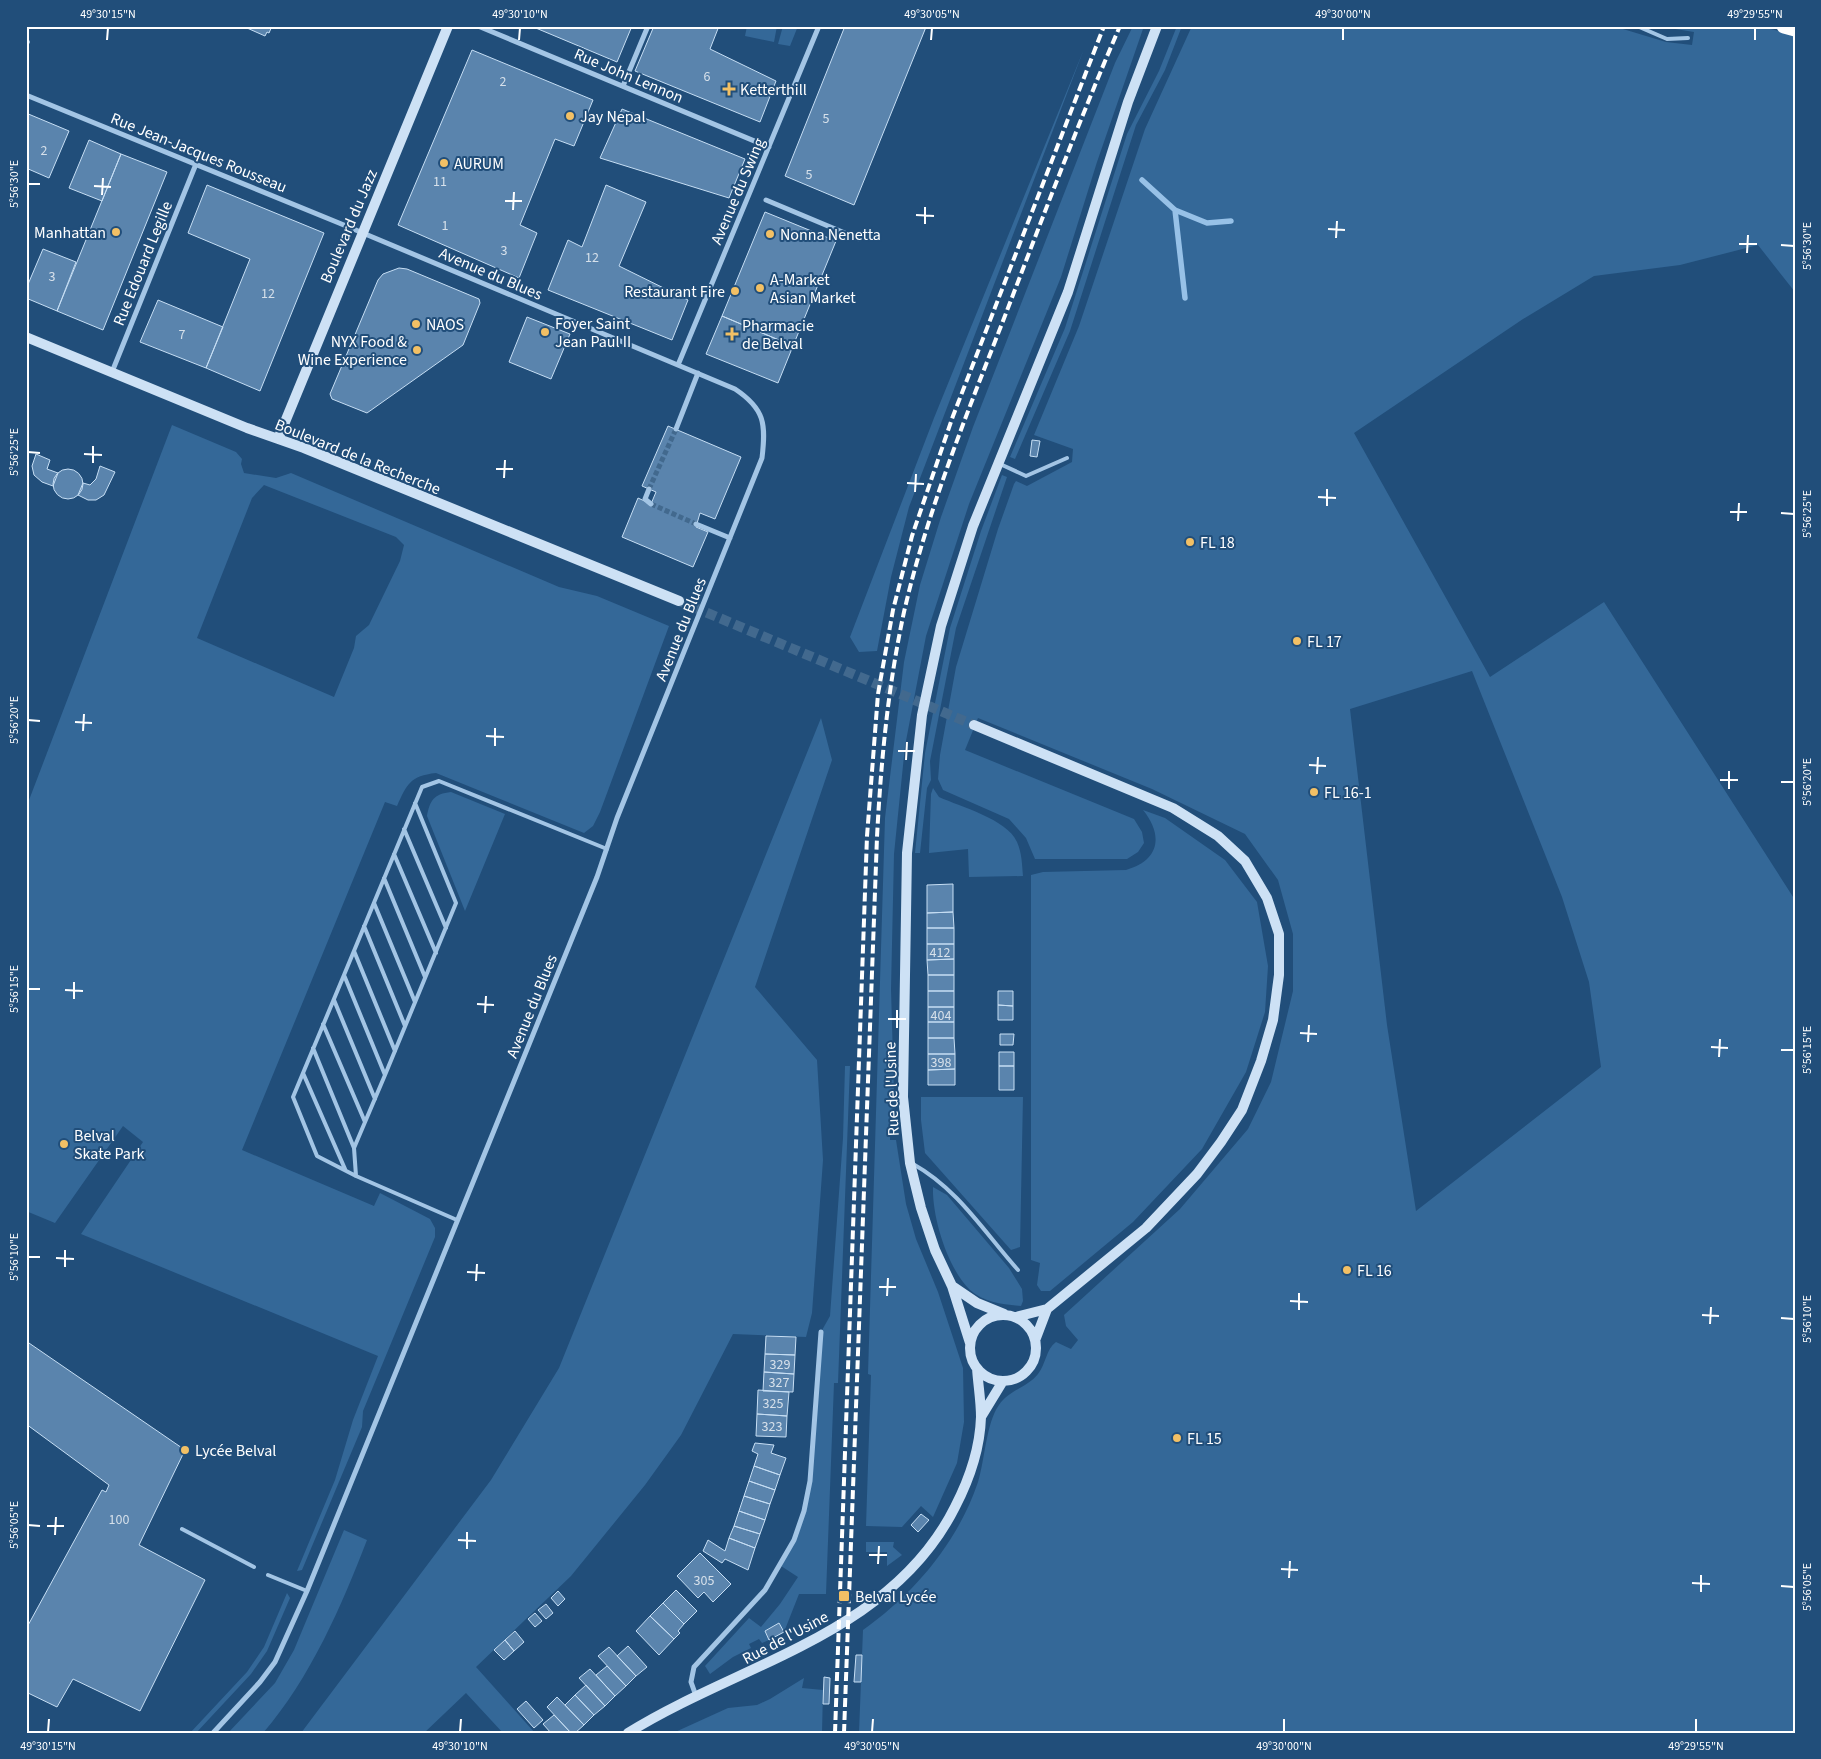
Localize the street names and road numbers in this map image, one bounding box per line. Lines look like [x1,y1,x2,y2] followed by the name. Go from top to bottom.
[571,43,686,109] street label: Rue John Lennon
[107,107,290,198] street label: Rue Jean-Jacques Rousseau
[706,135,770,248] street label: Avenue du Swing
[315,166,383,287] street label: Boulevard du Jazz
[108,198,178,329] street label: Rue Edouard Legille
[436,242,546,306] street label: Avenue du Blues
[271,414,444,500] street label: Boulevard de la Recherche
[650,574,712,685] street label: Avenue du Blues
[501,951,563,1062] street label: Avenue du Blues
[879,1041,905,1137] street label: Rue de l'Usine
[739,1606,832,1670] street label: Rue de l'Usine

